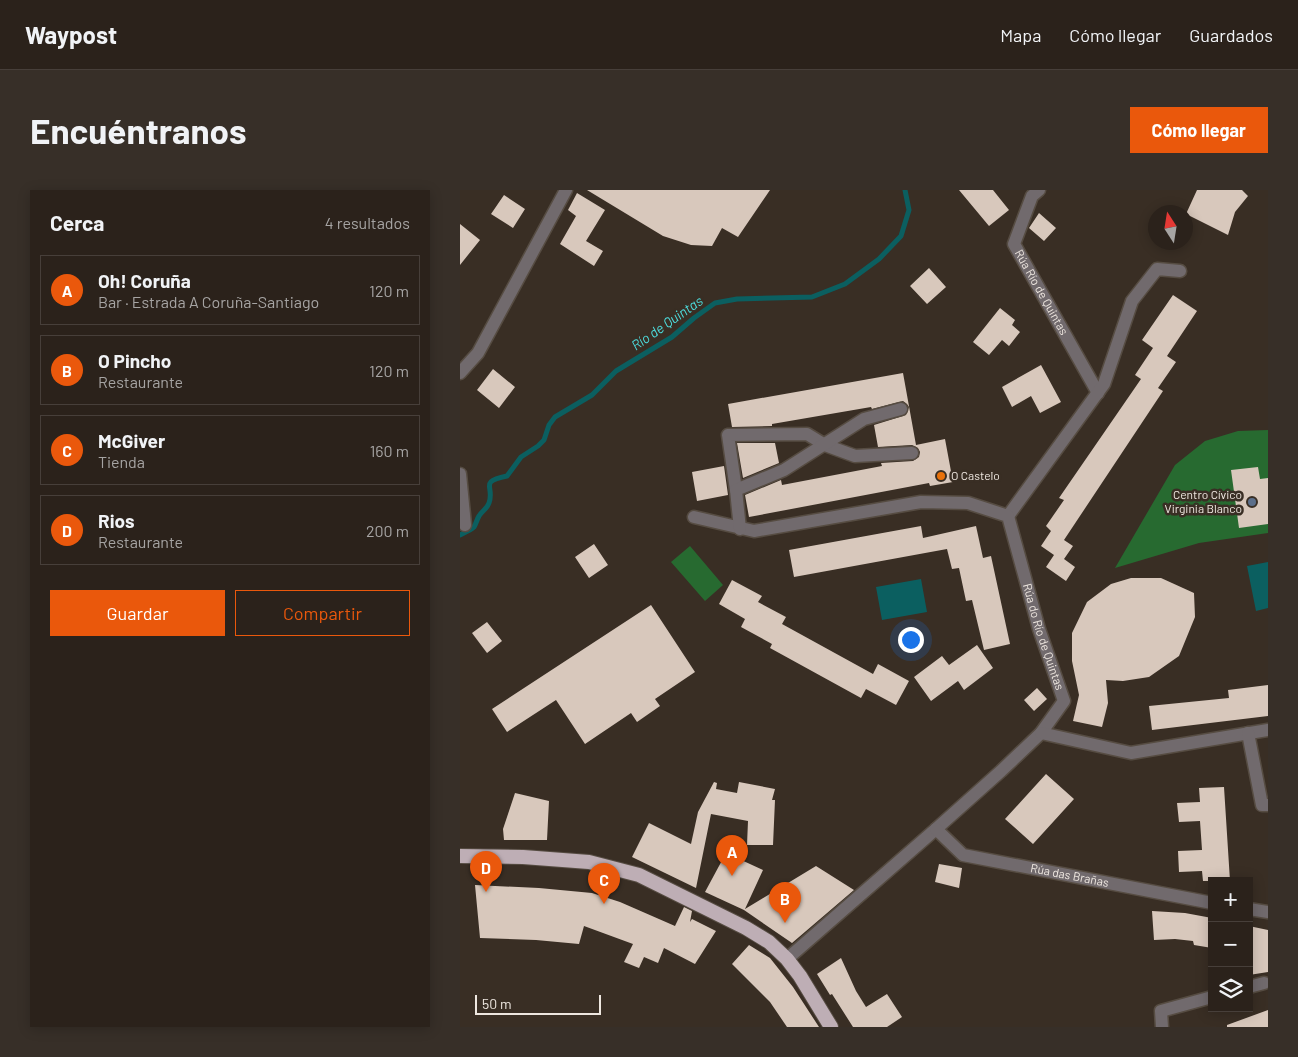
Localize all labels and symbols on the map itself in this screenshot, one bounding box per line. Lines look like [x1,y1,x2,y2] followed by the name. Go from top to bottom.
[1148,205,1193,250] north arrow
[1013,247,1072,337] street label: Rúa Río de Quintas
[628,291,706,353] water label: Río de Quintas
[951,468,1000,482] place label: O Castelo
[935,470,947,482] marker: O Castelo
[1165,487,1242,515] place label: Centro Cívico Virginia Blanco
[1246,496,1258,508] marker: Centro Cívico Virginia Blanco
[1021,582,1068,692] street label: Rúa do Río de Quintas
[898,627,924,653] your location
[716,835,748,876] pin: A
[470,851,502,892] pin: D
[1029,860,1110,889] street label: Rúa das Brañas
[588,863,620,904] pin: C
[769,882,801,923] pin: B
[475,992,601,1015] scale bar

